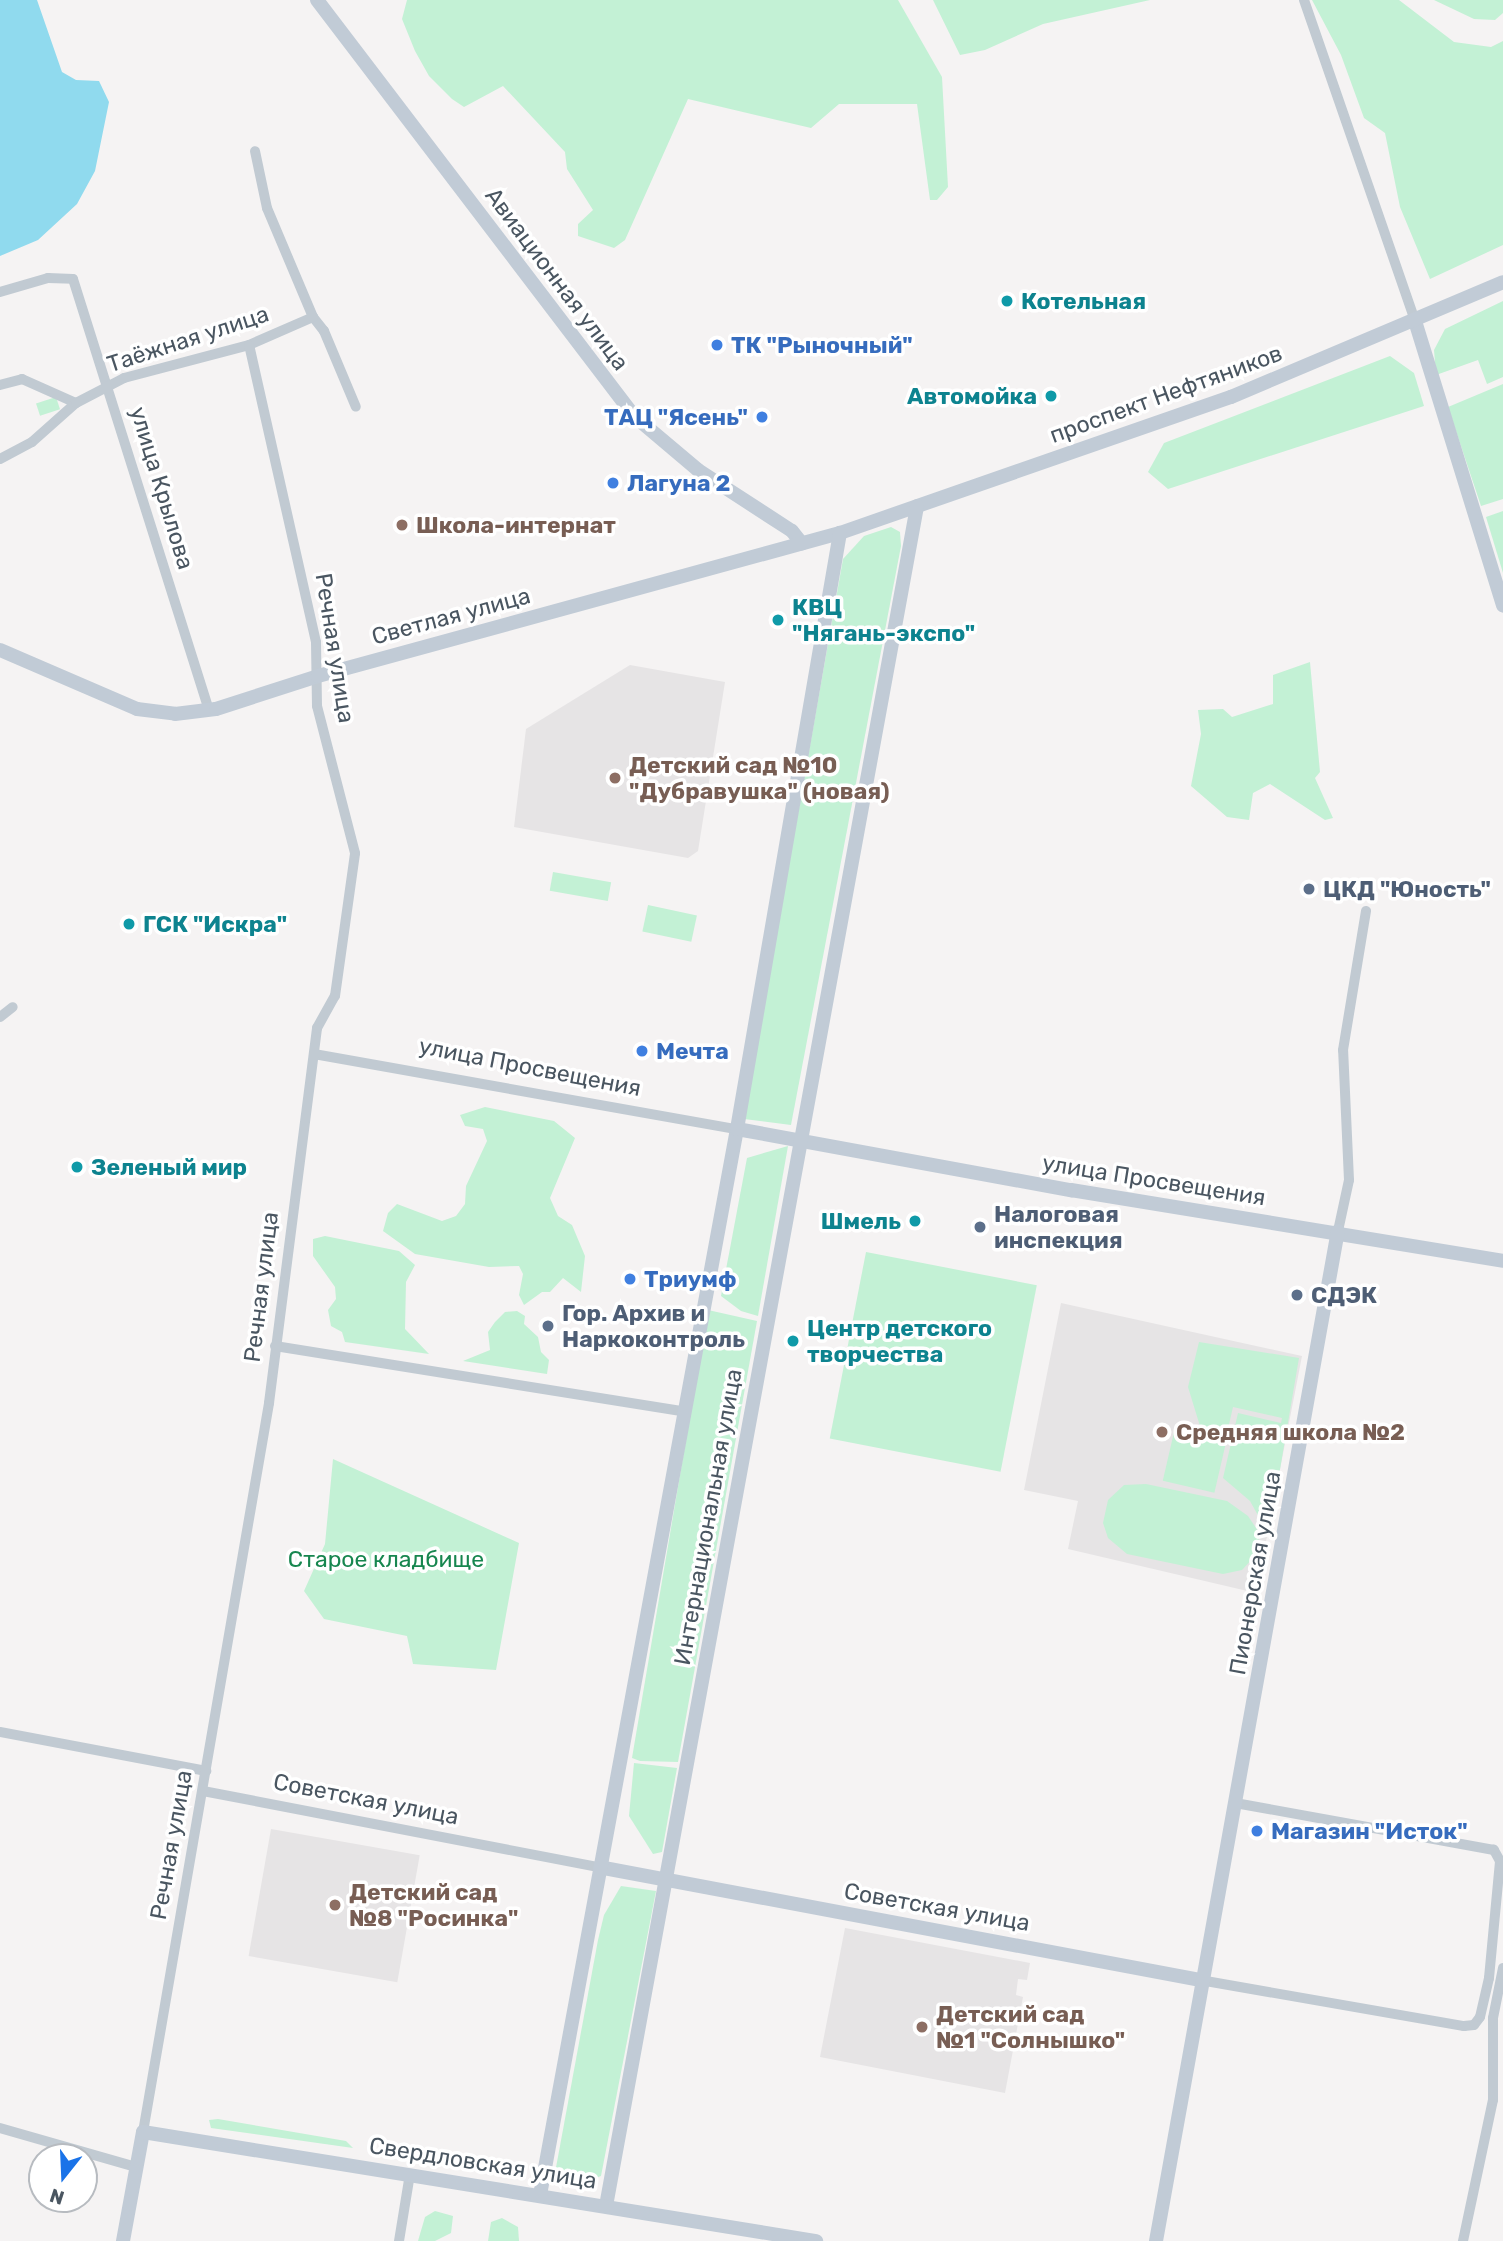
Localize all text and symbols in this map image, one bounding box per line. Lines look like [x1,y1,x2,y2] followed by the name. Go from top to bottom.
[479,182,635,376] street label: Авиационная улица
[1021,287,1146,315] place label: Котельная
[999,293,1015,309] marker: Котельная
[104,300,272,378] street label: Таёжная улица
[731,331,913,359] place label: ТК "Рыночный"
[709,337,725,353] marker: ТК "Рыночный"
[1046,339,1286,449] street label: проспект Нефтяников
[907,382,1037,410] place label: Автомойка
[1043,388,1059,404] marker: Автомойка
[124,403,200,573] street label: улица Крылова
[604,403,748,431] place label: ТАЦ "Ясень"
[754,409,770,425] marker: ТАЦ "Ясень"
[627,469,730,497] place label: Лагуна 2
[605,475,621,491] marker: Лагуна 2
[416,511,616,539] place label: Школа-интернат
[394,517,410,533] marker: Школа-интернат
[310,571,360,725] street label: Речная улица
[369,582,533,650] street label: Светлая улица
[792,593,975,647] place label: КВЦ "Нягань-экспо"
[770,612,786,628] marker: КВЦ "Нягань-экспо"
[629,751,889,805] place label: Детский сад №10 "Дубравушка" (новая)
[607,770,623,786] marker: Детский сад №10 "Дубравушка" (новая)
[1323,875,1491,903] place label: ЦКД "Юность"
[1301,881,1317,897] marker: ЦКД "Юность"
[143,910,287,938] place label: ГСК "Искра"
[121,916,137,932] marker: ГСК "Искра"
[417,1032,643,1102] street label: улица Просвещения
[656,1037,729,1065] place label: Мечта
[634,1043,650,1059] marker: Мечта
[1040,1149,1268,1211] street label: улица Просвещения
[91,1153,247,1181] place label: Зеленый мир
[69,1159,85,1175] marker: Зеленый мир
[994,1200,1123,1254] place label: Налоговая инспекция
[821,1207,901,1235] place label: Шмель
[238,1210,284,1364] street label: Речная улица
[907,1213,923,1229] marker: Шмель
[972,1219,988,1235] marker: Налоговая инспекция
[644,1265,737,1293] place label: Триумф
[622,1271,638,1287] marker: Триумф
[1311,1281,1377,1309] place label: СДЭК
[1289,1287,1305,1303] marker: СДЭК
[562,1299,745,1353] place label: Гор. Архив и Наркоконтроль
[807,1314,992,1368] place label: Центр детского творчества
[540,1318,556,1334] marker: Гор. Архив и Наркоконтроль
[785,1333,801,1349] marker: Центр детского творчества
[668,1367,748,1667] street label: Интернациональная улица
[1176,1418,1405,1446] place label: Средняя школа №2
[1154,1424,1170,1440] marker: Средняя школа №2
[1224,1469,1286,1677] street label: Пионерская улица
[288,1545,484,1573] park label: Старое кладбище
[144,1768,198,1922] street label: Речная улица
[271,1768,461,1830] street label: Советская улица
[1271,1817,1468,1845] place label: Магазин "Исток"
[1249,1823,1265,1839] marker: Магазин "Исток"
[842,1877,1032,1937] street label: Советская улица
[349,1878,518,1932] place label: Детский сад №8 "Росинка"
[327,1897,343,1913] marker: Детский сад №8 "Росинка"
[936,2000,1125,2054] place label: Детский сад №1 "Солнышко"
[914,2019,930,2035] marker: Детский сад №1 "Солнышко"
[367,2131,599,2195] street label: Свердловская улица
[28,2143,98,2213] north arrow
[47,2183,67,2210] text: N

